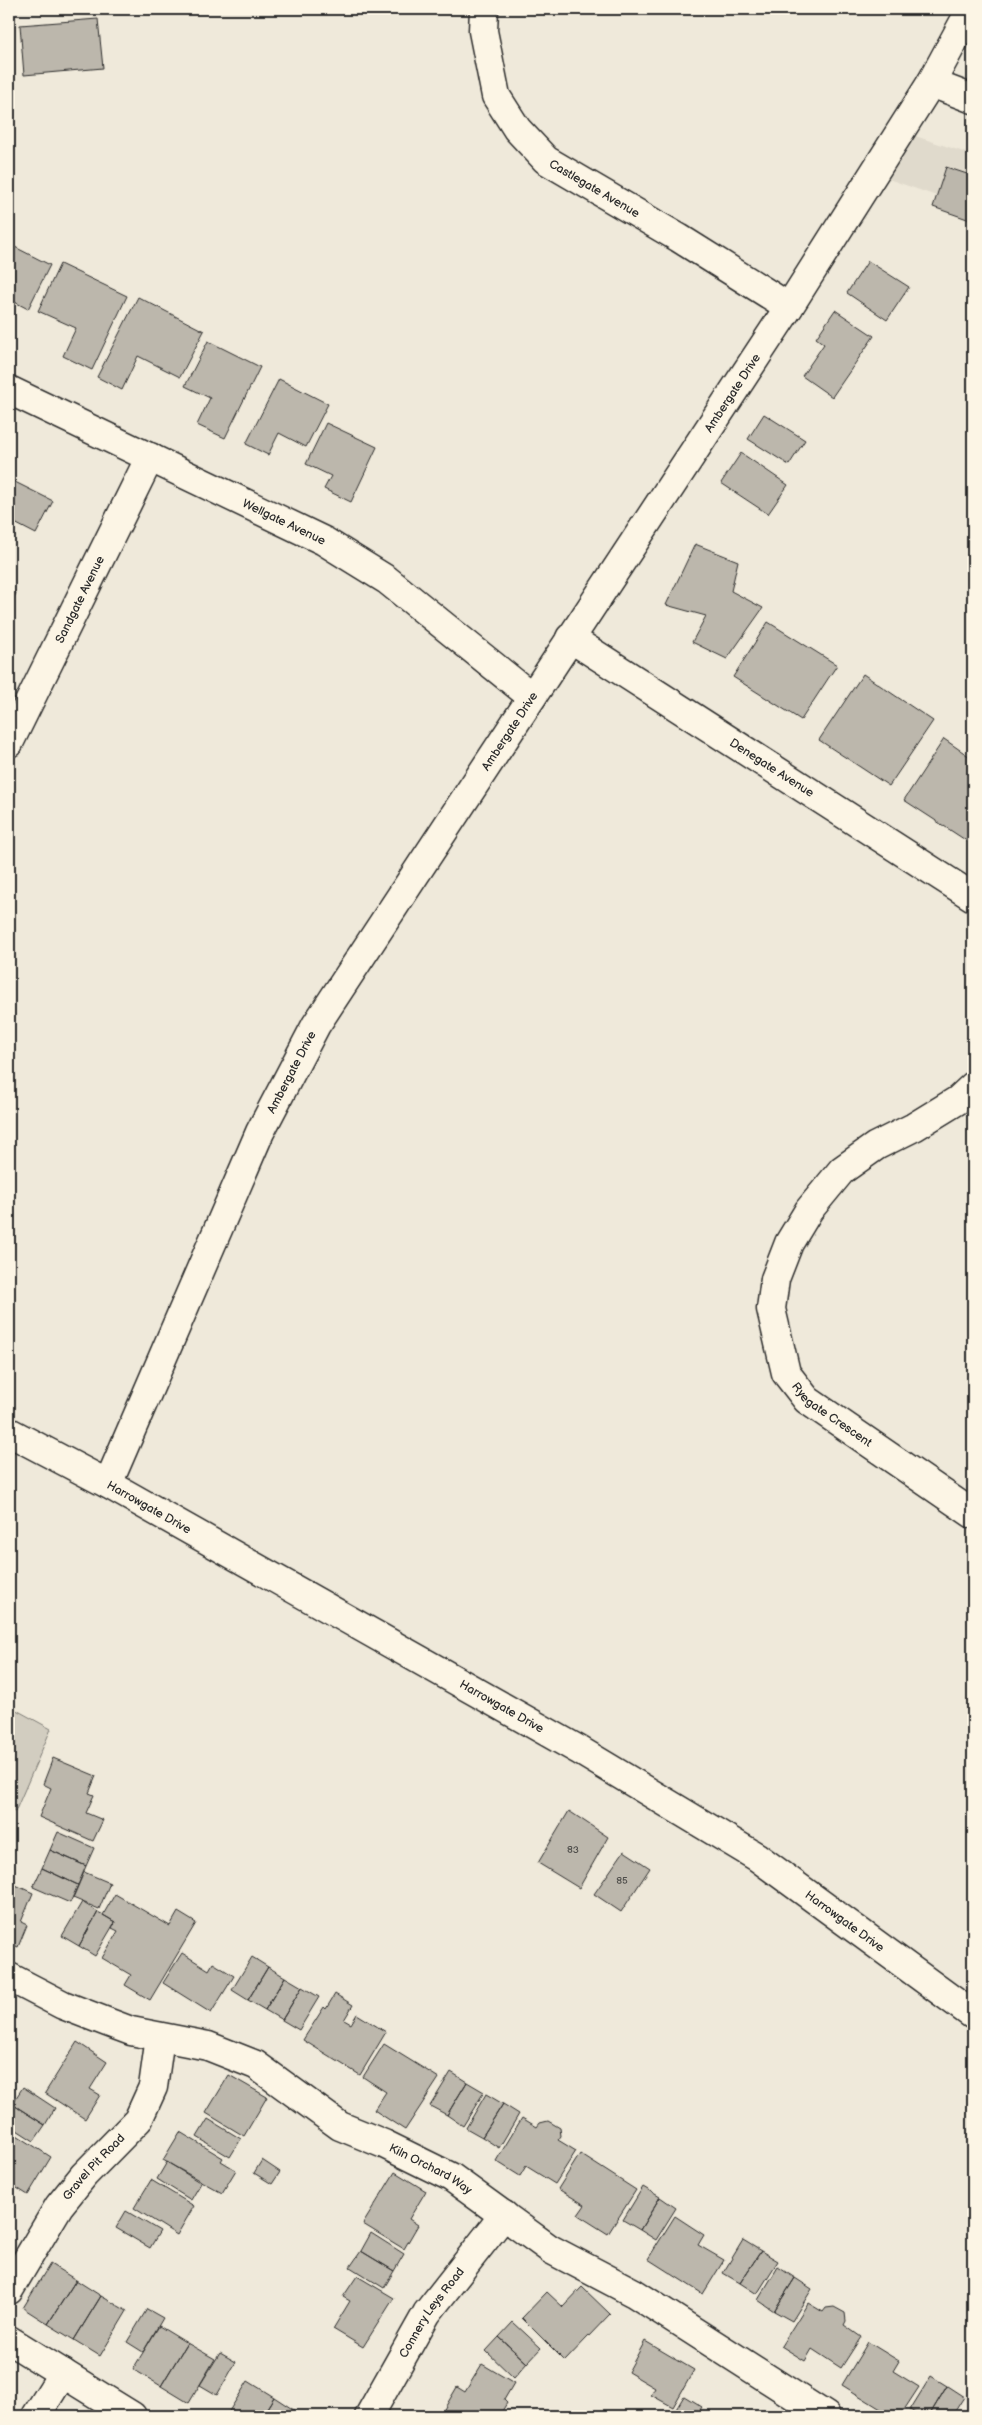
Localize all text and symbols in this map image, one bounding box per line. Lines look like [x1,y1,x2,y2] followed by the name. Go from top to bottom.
[546,156,642,221] street label: Castlegate Avenue
[701,351,764,435] street label: Ambergate Drive
[240,496,328,548] street label: Wellgate Avenue
[52,553,108,646] street label: Sandgate Avenue
[478,689,541,773] street label: Ambergate Drive
[727,735,817,800] street label: Denegate Avenue
[264,1028,319,1116] street label: Ambergate Drive
[789,1379,875,1450] street label: Ryegate Crescent
[104,1477,194,1537] street label: Harrowgate Drive
[457,1677,547,1736] street label: Harrowgate Drive
[567,1844,579,1856] house number: 83
[616,1875,628,1887] house number: 85
[802,1887,887,1955] street label: Harrowgate Drive
[59,2130,128,2203] street label: Gravel Pit Road
[387,2140,476,2198] street label: Kiln Orchard Way
[396,2264,467,2360] street label: Connery Leys Road

